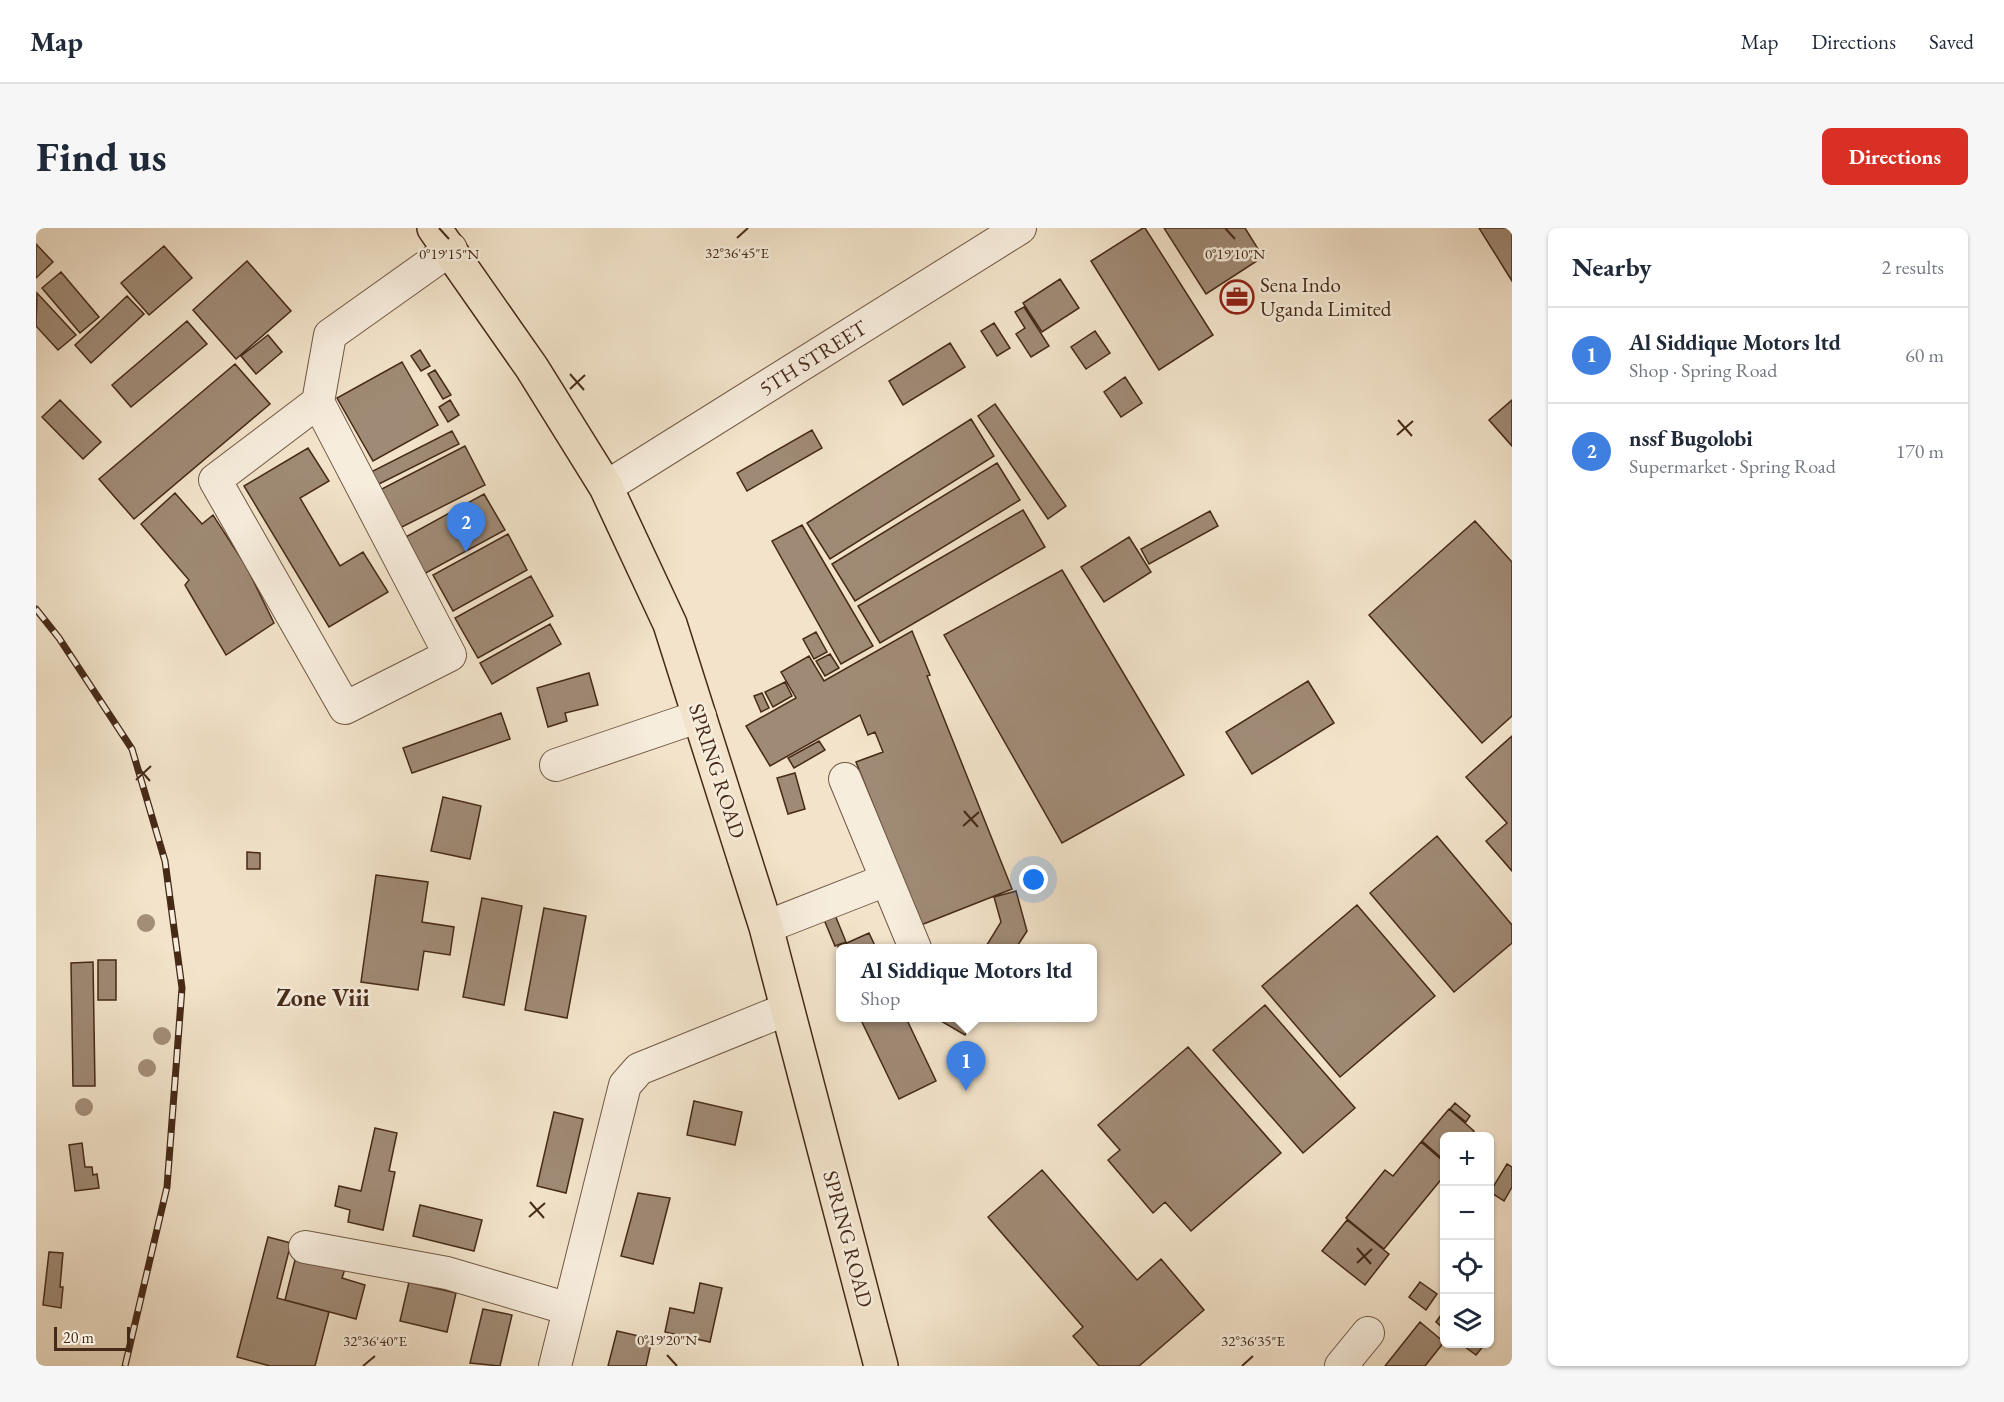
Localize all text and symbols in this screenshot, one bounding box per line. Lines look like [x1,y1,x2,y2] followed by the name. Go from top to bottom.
[30,23,83,59] text: Map
[1741,28,1778,55] text: Map
[1811,28,1896,55] text: Directions
[1929,28,1974,55] text: Saved
[1822,128,1968,185] button: Directions
[36,129,167,184] text: Find us
[705,243,770,262] text: 32°36'45"E
[419,244,479,263] text: 0°19'15"N
[1205,244,1265,263] text: 0°19'10"N
[1572,250,1652,284] text: Nearby
[1881,254,1944,280] text: 2 results
[1260,271,1392,322] place label: Sena Indo Uganda Limited
[1219,279,1255,315] office icon: Sena Indo Uganda Limited
[754,313,872,401] street label: 5TH STREET
[1629,328,1841,357] text: Al Siddique Motors ltd
[1586,342,1597,368] text: 1
[1905,342,1944,368] text: 60 m
[1629,357,1777,383] text: Shop · Spring Road
[1629,424,1753,453] text: nssf Bugolobi
[1586,438,1597,464] text: 2
[1896,438,1944,464] text: 170 m
[1629,453,1836,479] text: Supermarket · Spring Road
[446,502,486,552] pin: 2
[683,700,752,842] street label: SPRING ROAD
[1019,865,1048,894] your location
[836,944,1097,1022] popup
[861,956,1072,985] text: Al Siddique Motors ltd
[276,982,370,1013] district label: Zone Viii
[861,985,900,1011] text: Shop
[946,1042,986,1091] pin: 1
[1440,1132,1494,1348] map controls
[1440,1132,1494,1186] button: +
[817,1168,880,1310] street label: SPRING ROAD
[1440,1186,1494,1240] button: −
[1440,1240,1494,1294] button: locate
[1440,1294,1494,1348] button: layers
[54,1324,130,1352] scale bar
[63,1327,94,1348] text: 20 m
[637,1330,697,1349] text: 0°19'20"N
[343,1331,408,1350] text: 32°36'40"E
[1221,1331,1286,1350] text: 32°36'35"E

